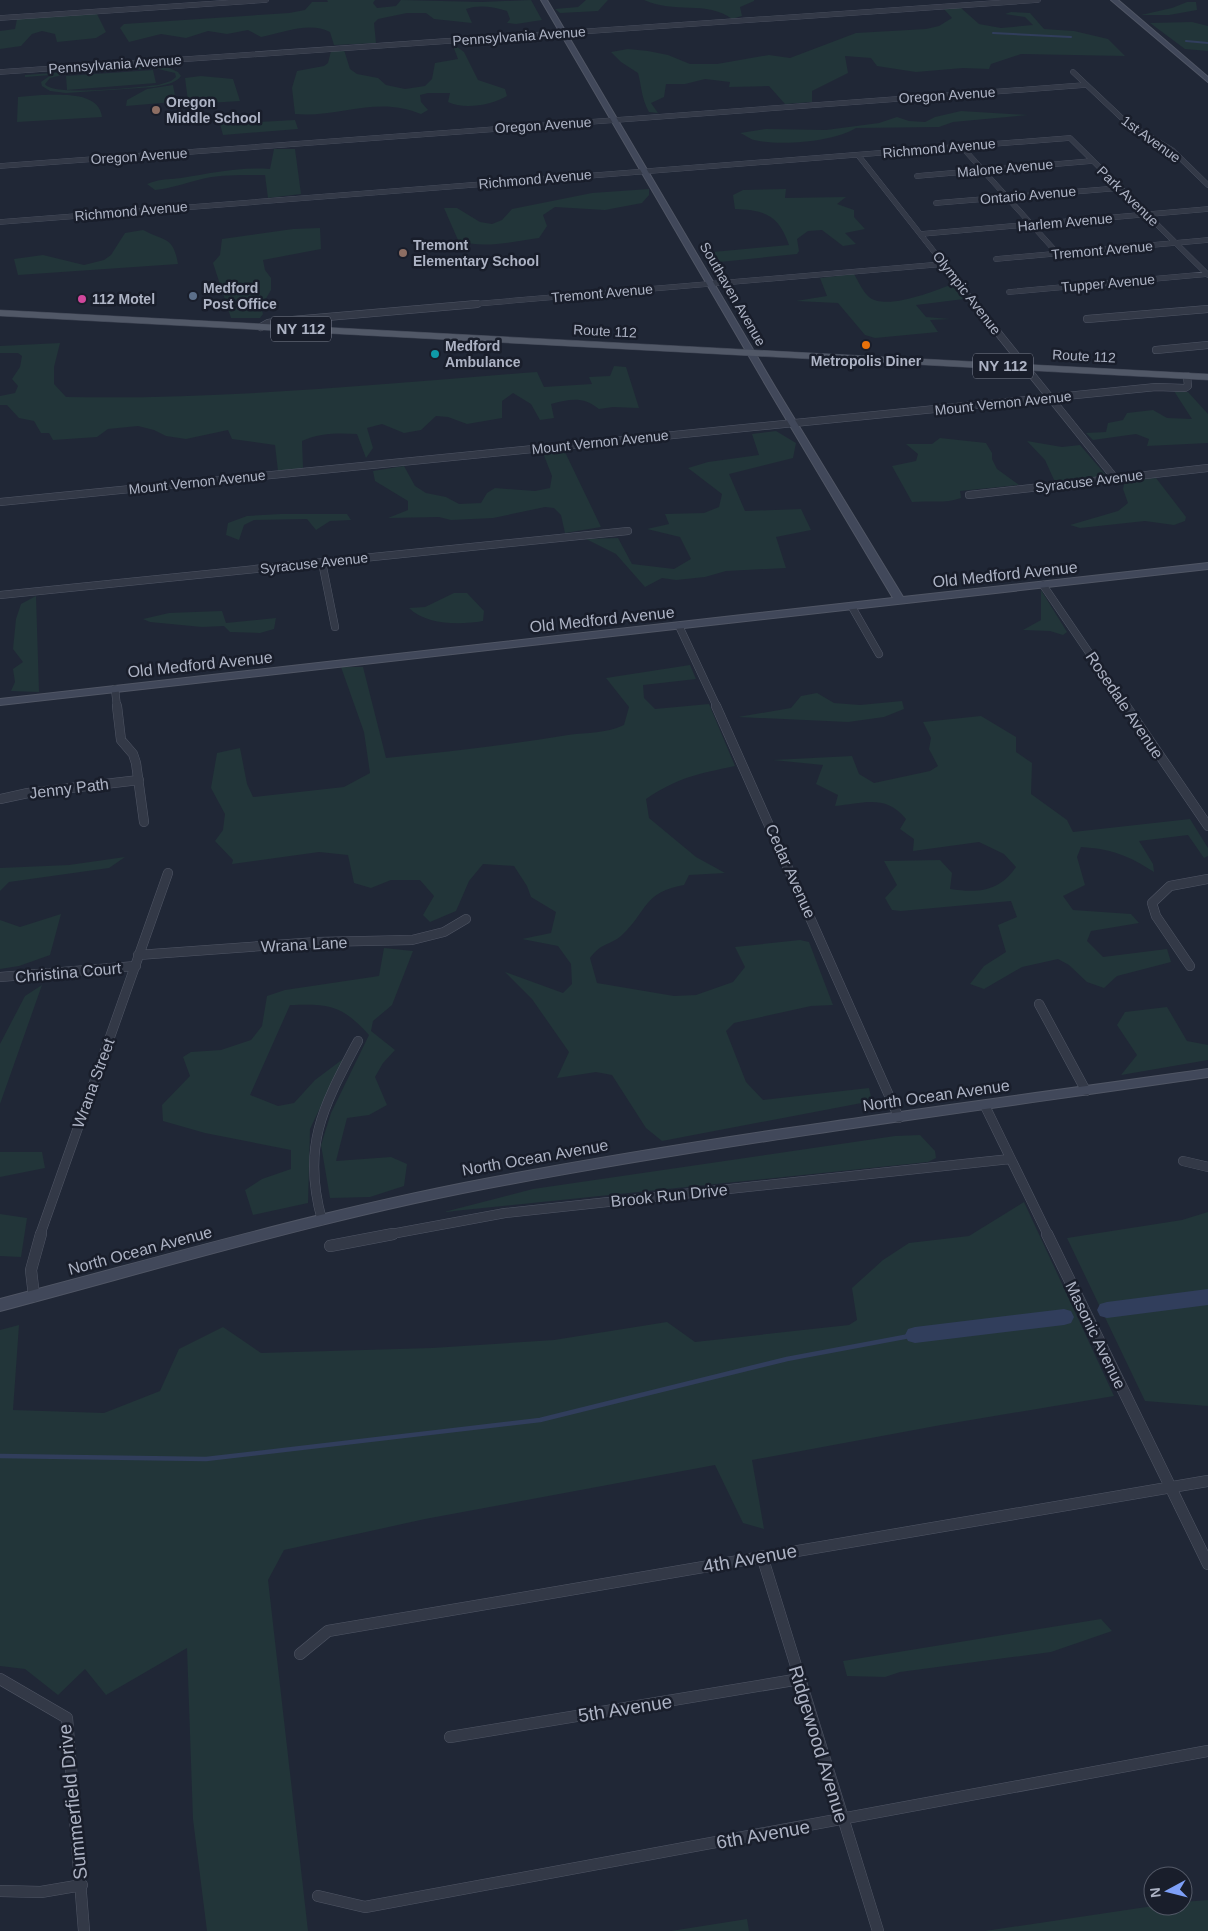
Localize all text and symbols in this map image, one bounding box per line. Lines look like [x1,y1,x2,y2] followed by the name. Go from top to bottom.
[452,23,586,49] street label: Pennsylvania Avenue
[48,51,182,77] street label: Pennsylvania Avenue
[898,84,996,106] street label: Oregon Avenue
[166,94,261,126] place label: Oregon Middle School
[150,104,162,116] marker: Oregon Middle School
[1118,112,1184,166] street label: 1st Avenue
[494,114,592,136] street label: Oregon Avenue
[882,135,996,161] street label: Richmond Avenue
[90,145,188,167] street label: Oregon Avenue
[956,156,1054,180] street label: Malone Avenue
[1094,163,1162,229] street label: Park Avenue
[478,166,592,192] street label: Richmond Avenue
[979,183,1077,207] street label: Ontario Avenue
[74,198,188,224] street label: Richmond Avenue
[1017,210,1113,234] street label: Harlem Avenue
[413,237,539,269] place label: Tremont Elementary School
[1051,238,1154,262] street label: Tremont Avenue
[697,239,769,349] street label: Southaven Avenue
[397,247,409,259] marker: Tremont Elementary School
[930,248,1004,338] street label: Olympic Avenue
[1060,271,1156,295] street label: Tupper Avenue
[203,280,277,312] place label: Medford Post Office
[551,281,654,305] street label: Tremont Avenue
[187,290,199,302] marker: Medford Post Office
[92,291,155,307] place label: 112 Motel
[76,293,88,305] marker: 112 Motel
[271,316,331,342] road number: NY 112
[573,321,637,341] street label: Route 112
[445,338,521,370] place label: Medford Ambulance
[860,339,872,351] marker: Metropolis Diner
[1052,346,1116,366] street label: Route 112
[429,348,441,360] marker: Medford Ambulance
[811,353,922,369] place label: Metropolis Diner
[973,354,1033,378] road number: NY 112
[934,388,1072,418] street label: Mount Vernon Avenue
[531,427,669,457] street label: Mount Vernon Avenue
[1034,466,1144,496] street label: Syracuse Avenue
[128,467,266,497] street label: Mount Vernon Avenue
[259,549,369,577] street label: Syracuse Avenue
[932,558,1078,591] street label: Old Medford Avenue
[529,603,675,636] street label: Old Medford Avenue
[127,648,273,681] street label: Old Medford Avenue
[1083,649,1167,762] street label: Rosedale Avenue
[28,775,110,802] street label: Jenny Path
[762,822,819,921] street label: Cedar Avenue
[260,934,348,955] street label: Wrana Lane
[14,959,122,986] street label: Christina Court
[69,1036,118,1130] street label: Wrana Street
[861,1077,1011,1114] street label: North Ocean Avenue
[461,1136,610,1179] street label: North Ocean Avenue
[610,1181,728,1210] street label: Brook Run Drive
[66,1223,214,1278] street label: North Ocean Avenue
[1062,1279,1129,1392] street label: Masonic Avenue
[702,1540,799,1577] street label: 4th Avenue
[785,1663,852,1825] street label: Ridgewood Avenue
[577,1691,674,1726] street label: 5th Avenue
[54,1723,91,1881] street label: Summerfield Drive
[715,1816,812,1853] street label: 6th Avenue
[1143,1866,1193,1916] north arrow
[1147,1887,1164,1899] text: N

